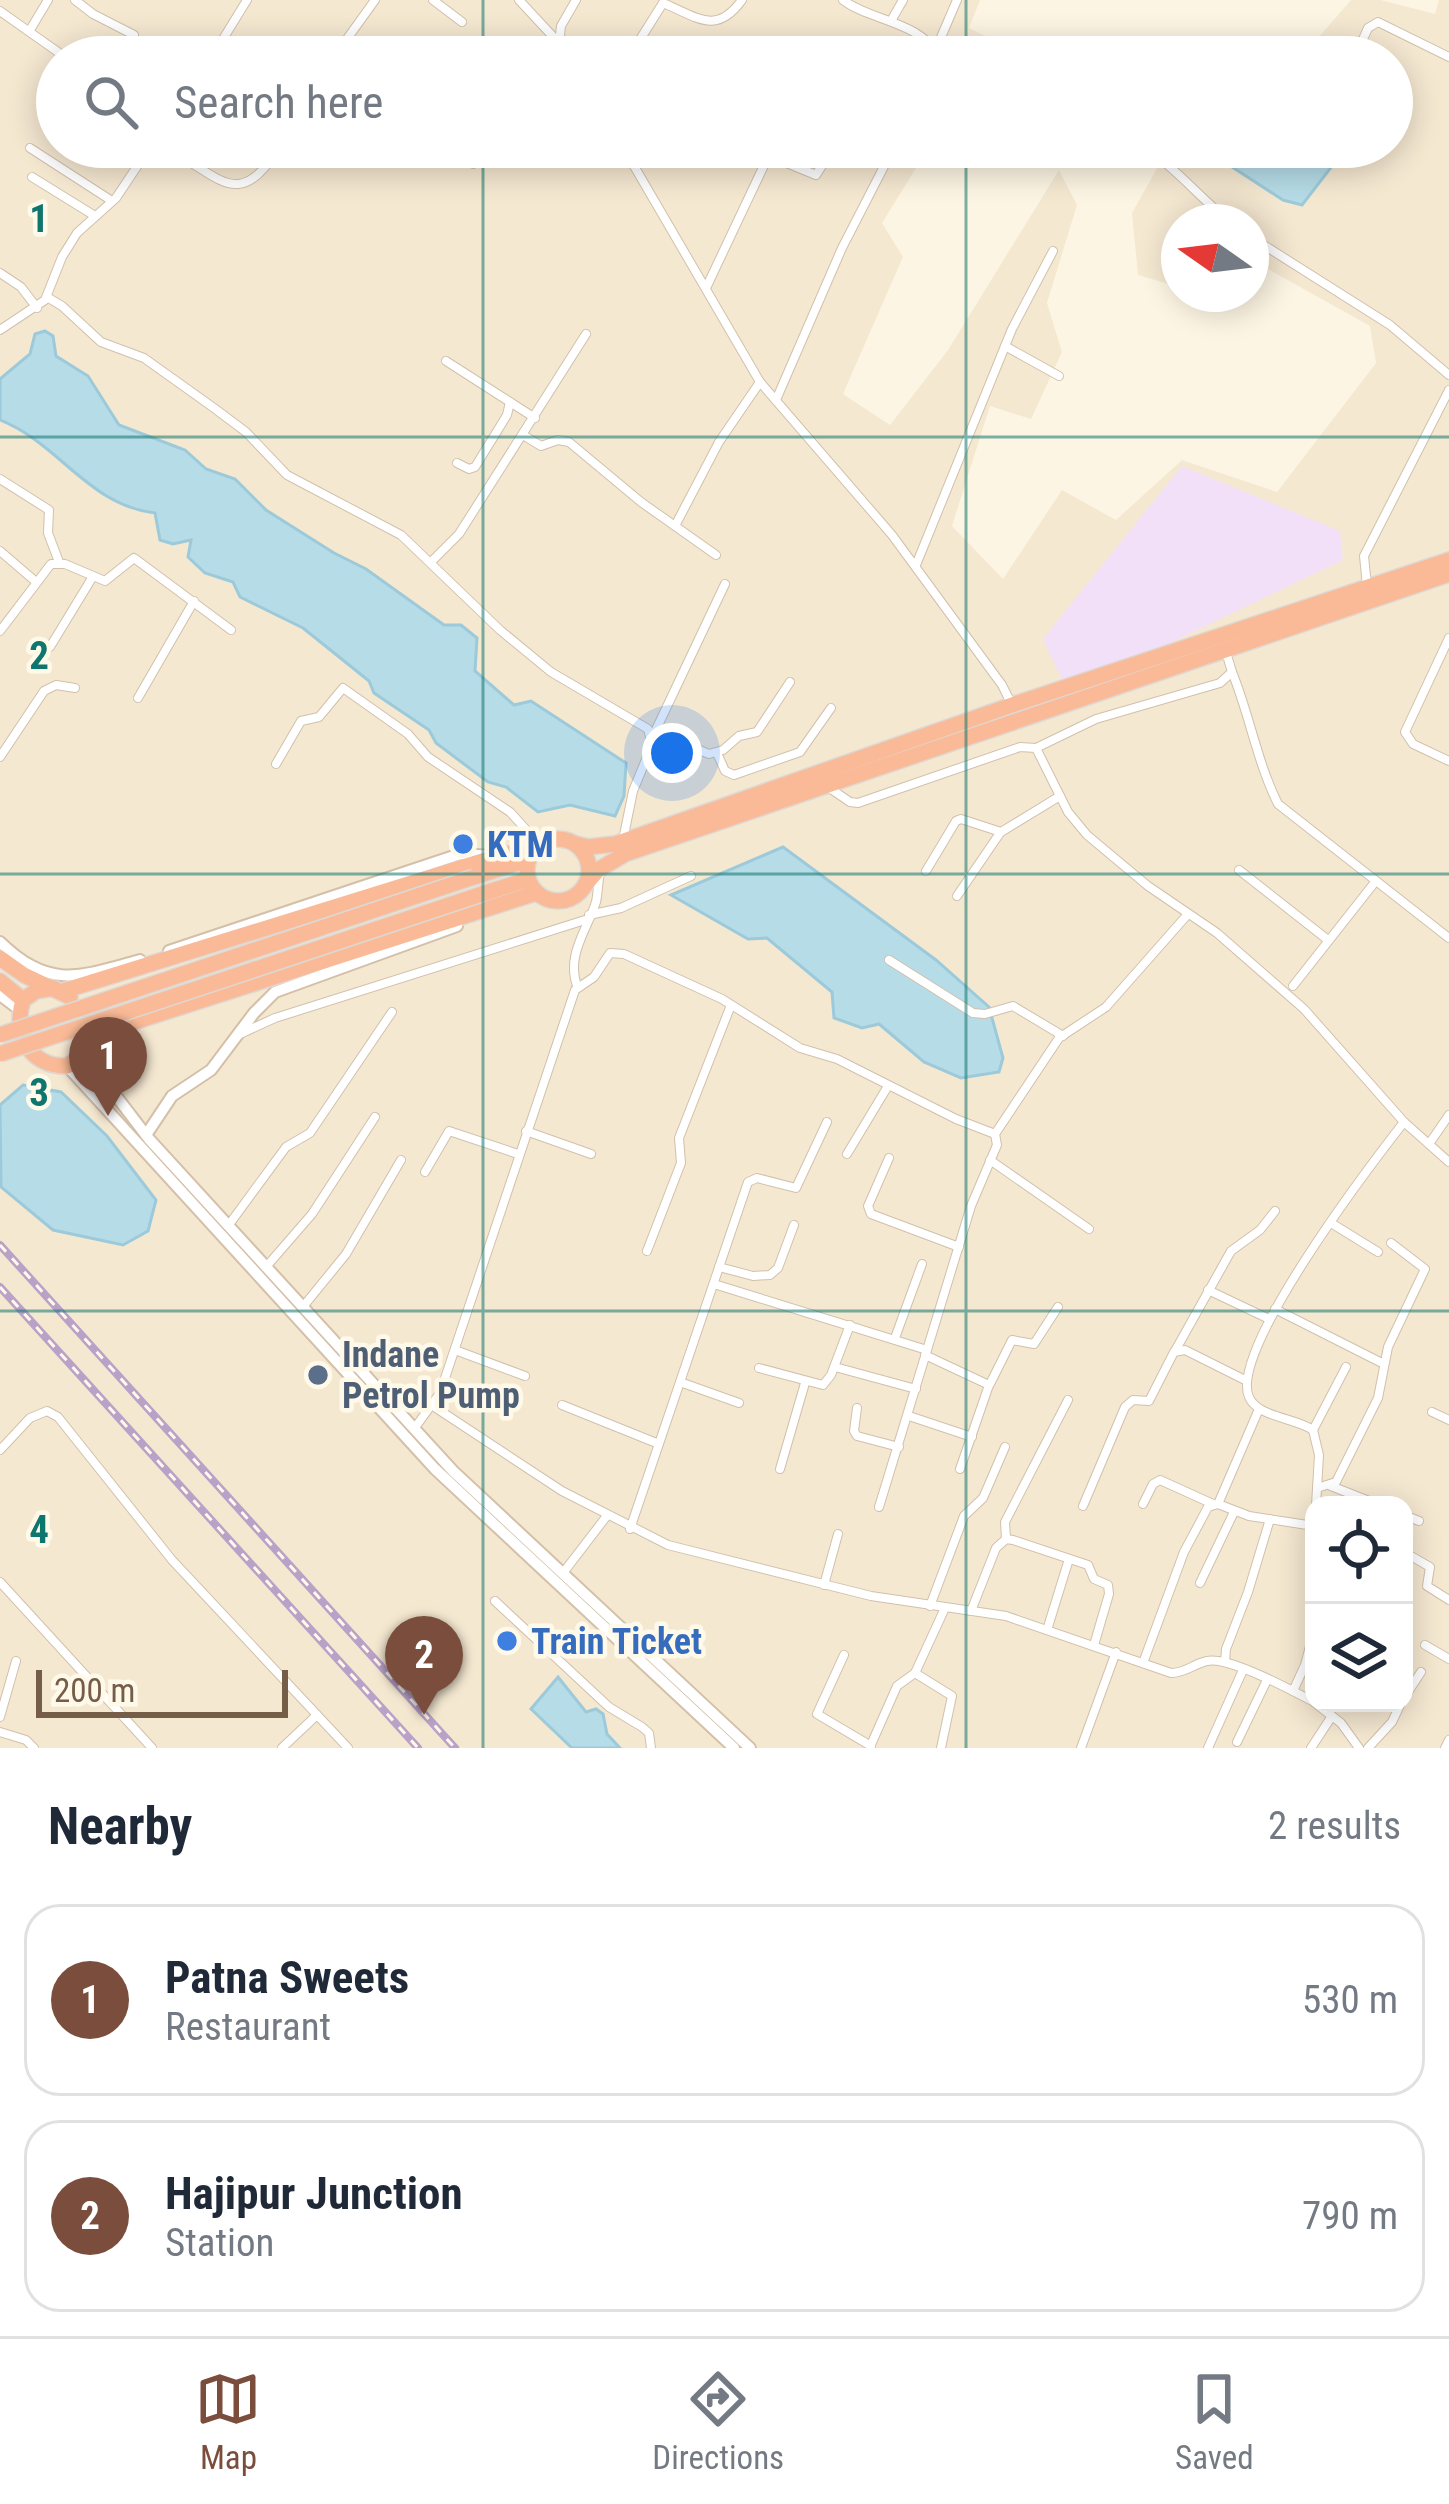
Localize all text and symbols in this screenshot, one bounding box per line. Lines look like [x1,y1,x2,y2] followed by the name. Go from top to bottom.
[36,36,1413,168] search box
[78,69,144,135] icon: search
[174,76,383,129] text: Search here
[29,196,49,242] text: 1
[1161,204,1269,312] north arrow
[29,633,49,679] text: 2
[642,723,702,783] your location
[487,824,554,866] place label: KTM
[450,831,476,857] marker: KTM
[69,1017,147,1116] pin: 1
[29,1070,49,1116] text: 3
[342,1334,520,1417] place label: Indane Petrol Pump
[305,1362,331,1388] marker: Indane Petrol Pump
[1305,1496,1413,1712] map controls
[1305,1496,1413,1604] button: locate
[29,1507,49,1553] text: 4
[1305,1604,1413,1712] button: layers
[385,1616,463,1715] pin: 2
[531,1621,702,1663] place label: Train Ticket
[494,1628,520,1654] marker: Train Ticket
[36,1664,288,1717] scale bar
[54,1671,135,1710] text: 200 m
[48,1797,192,1856] text: Nearby
[1268,1803,1401,1849] text: 2 results
[165,1951,409,2004] text: Patna Sweets
[80,1977,100,2023] text: 1
[1302,1977,1398,2023] text: 530 m
[165,2004,331,2050] text: Restaurant
[165,2167,463,2220] text: Hajipur Junction
[80,2193,100,2239] text: 2
[1302,2193,1398,2239] text: 790 m
[165,2220,274,2266] text: Station
[195,2366,261,2477] tab: Map
[652,2366,784,2477] tab: Directions
[1175,2366,1254,2477] tab: Saved

